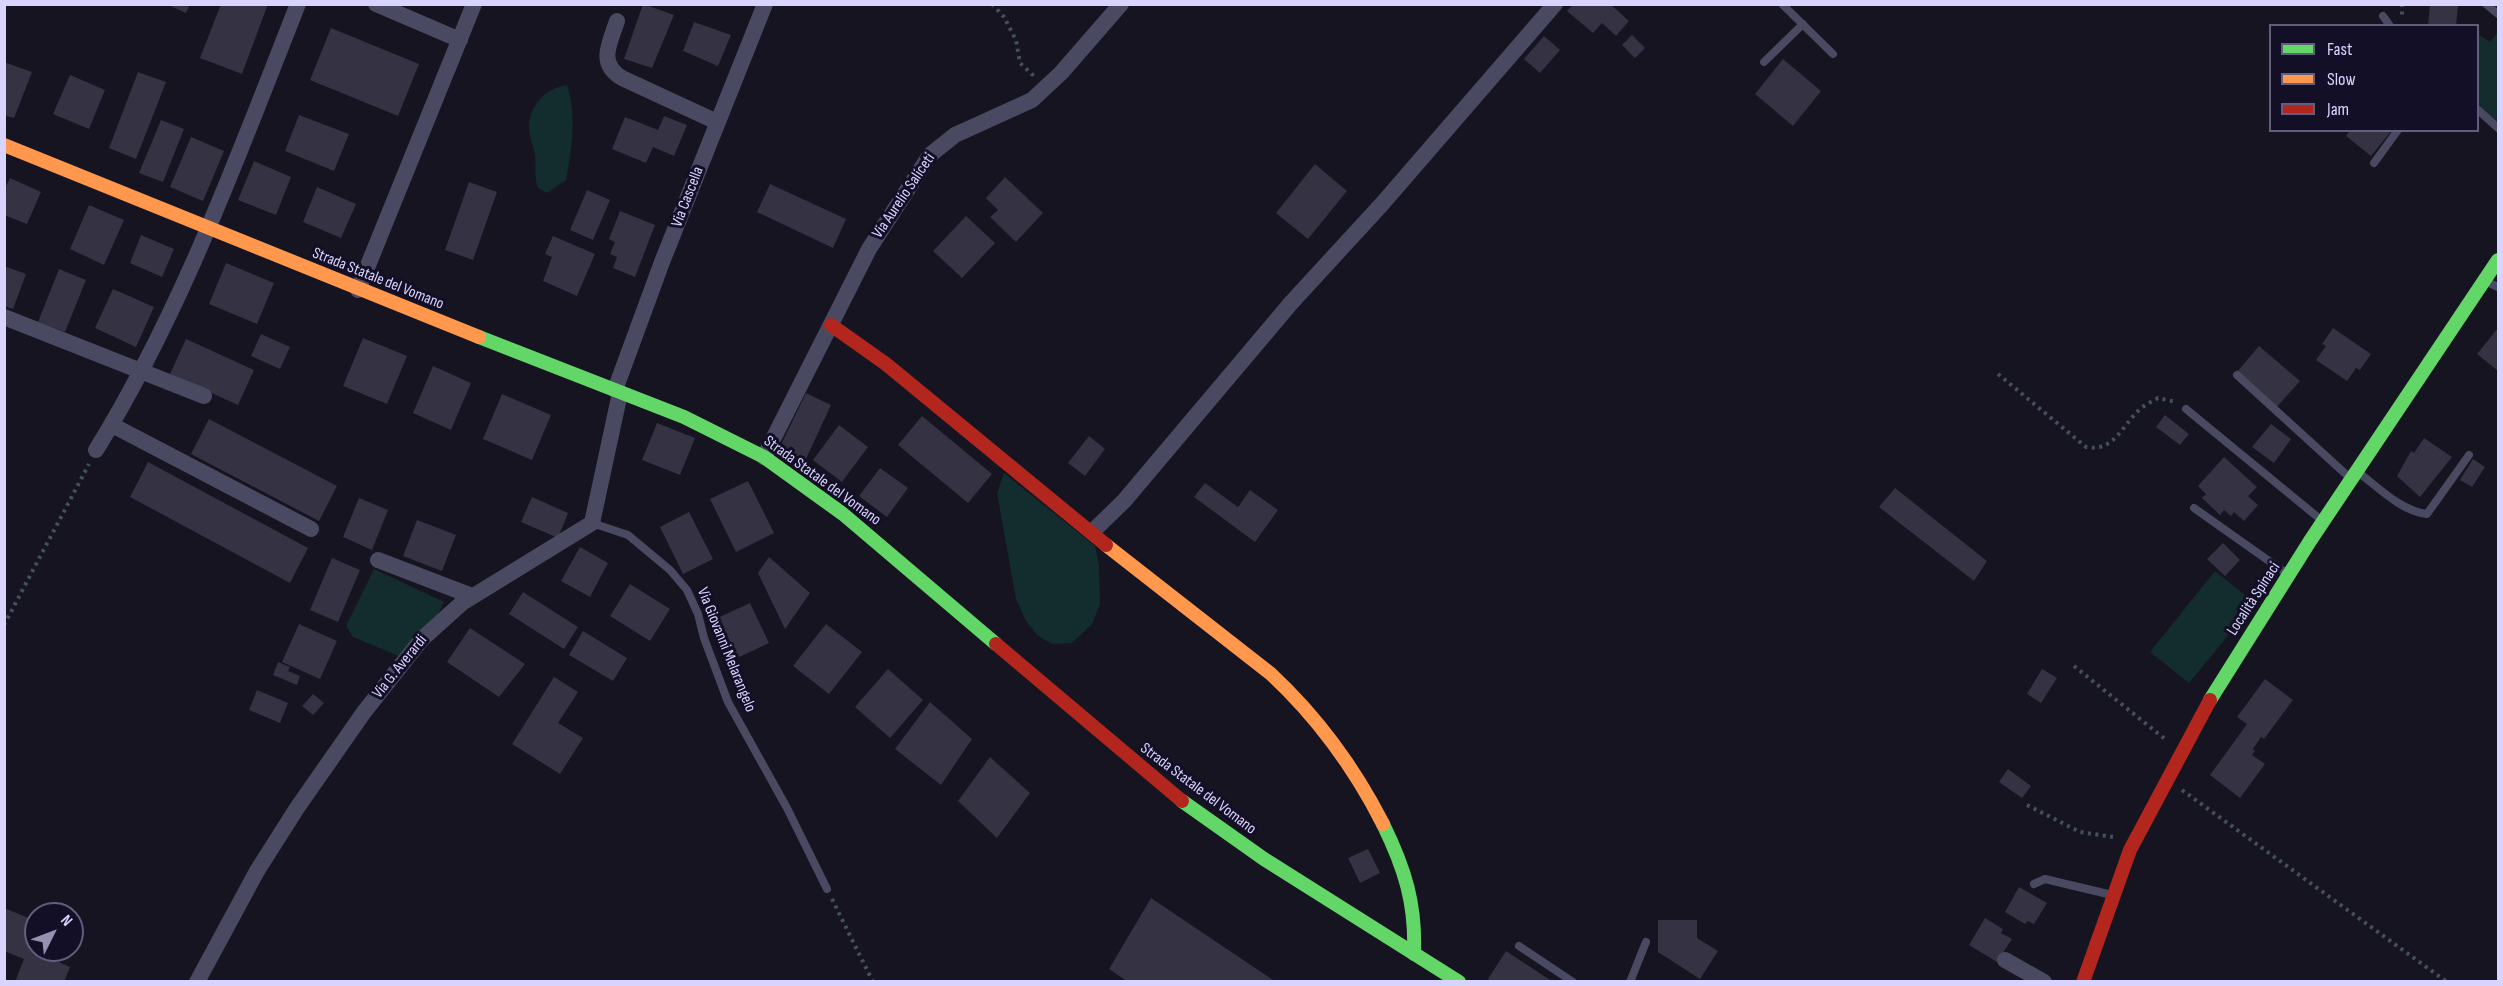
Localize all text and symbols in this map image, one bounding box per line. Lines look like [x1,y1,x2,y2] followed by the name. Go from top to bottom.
[2269,24,2479,132] legend
[2327,39,2352,60] text: Fast
[2327,69,2356,90] text: Slow
[2327,99,2349,120] text: Jam
[868,150,940,242] street label: Via Aurelio Saliceti
[668,164,708,230] street label: Via Cascella
[309,244,447,314] street label: Strada Statale del Vomano
[760,432,884,530] street label: Strada Statale del Vomano
[2223,559,2285,639] street label: Località Spinaci
[692,585,760,715] street label: Via Giovanni Melarangelo
[369,631,431,703] street label: Via G. Averardi
[1136,739,1260,839] street label: Strada Statale del Vomano
[24,902,84,962] north arrow
[56,911,76,930] text: N

